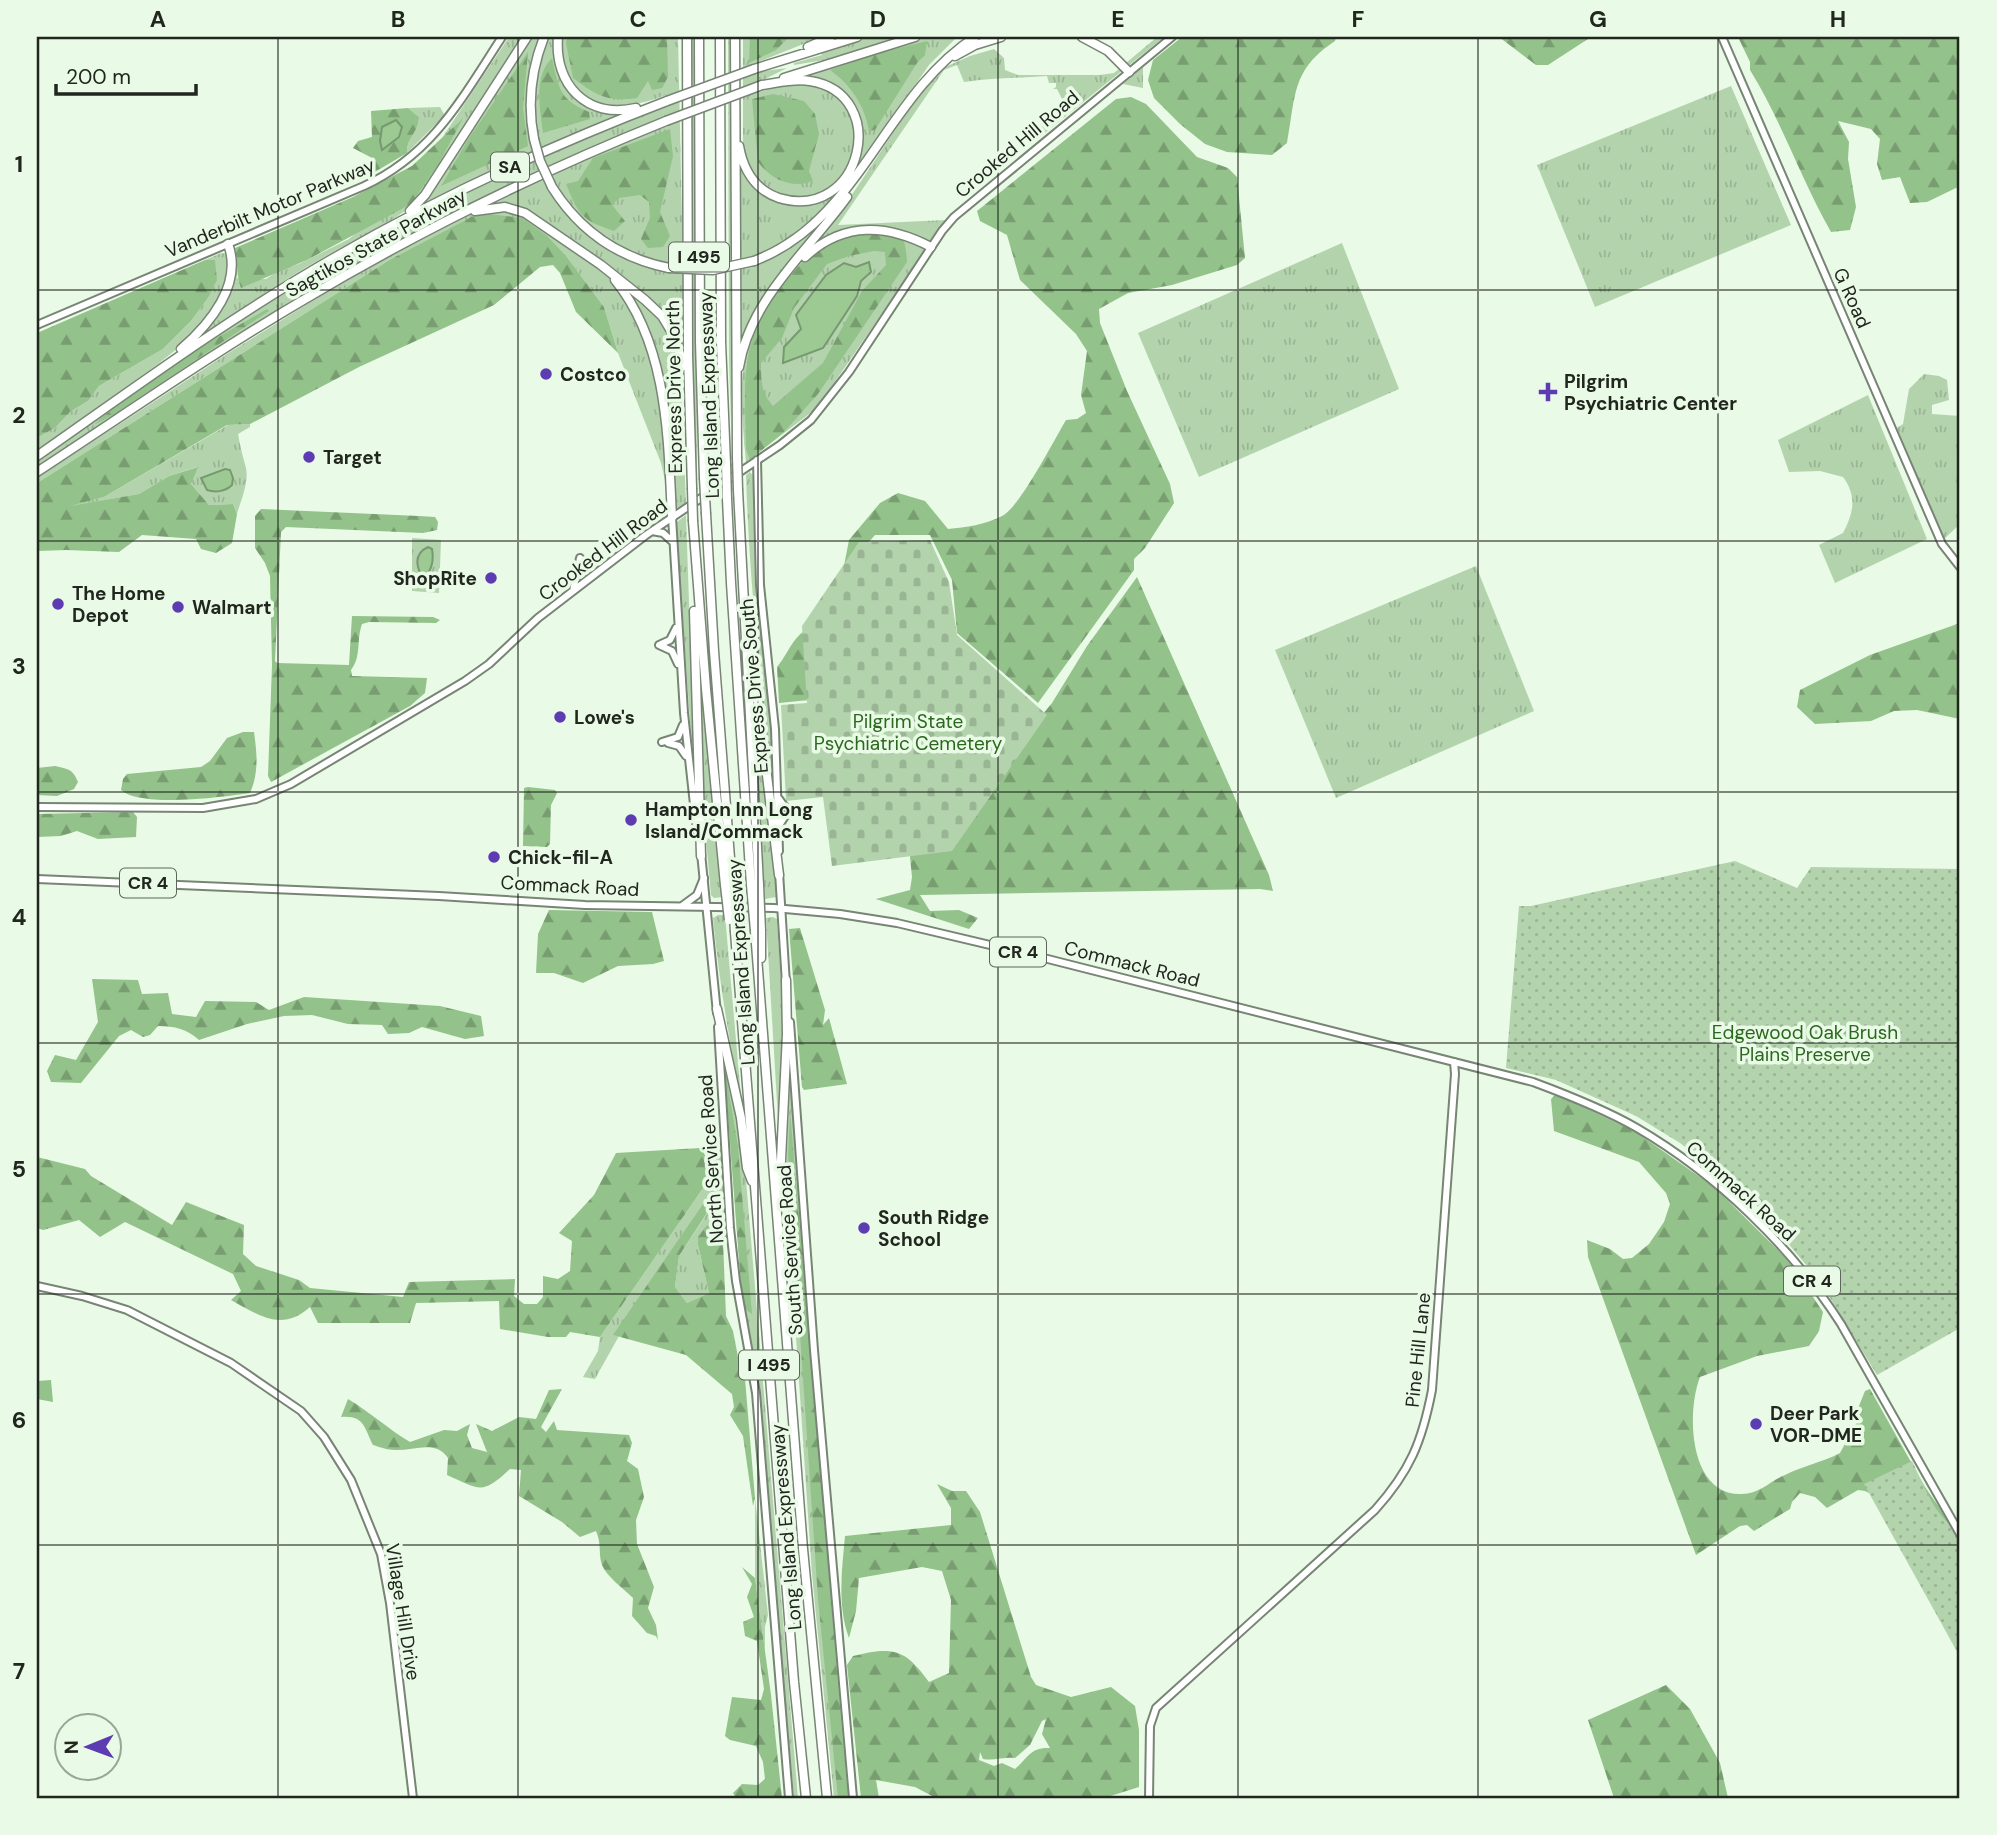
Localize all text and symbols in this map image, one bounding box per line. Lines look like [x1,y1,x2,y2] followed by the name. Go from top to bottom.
[150,4,166,34] text: A
[391,4,405,34] text: B
[630,4,646,34] text: C
[870,4,886,34] text: D
[1111,4,1125,34] text: E
[1352,4,1365,34] text: F
[1589,4,1607,34] text: G
[1830,4,1846,34] text: H
[56,52,196,96] scale bar
[66,63,131,91] text: 200 m
[950,85,1084,203] street label: Crooked Hill Road
[15,149,23,179] text: 1
[161,152,379,264] street label: Vanderbilt Motor Parkway
[491,152,529,182] road number: SA
[281,183,471,303] street label: Sagtikos State Parkway
[669,243,729,272] road number: I 495
[1828,264,1876,332] street label: G Road
[693,291,725,499] street label: Long Island Expressway
[660,300,688,474] street label: Express Drive North
[560,362,627,387] place label: Costco
[538,366,554,382] marker: Costco
[1564,369,1737,416] place label: Pilgrim Psychiatric Center
[1538,382,1558,402] marker: Pilgrim Psychiatric Center
[12,400,26,430] text: 2
[323,445,382,470] place label: Target
[301,449,317,465] marker: Target
[534,493,672,607] street label: Crooked Hill Road
[393,566,477,591] place label: ShopRite
[483,570,499,586] marker: ShopRite
[72,581,165,628] place label: The Home Depot
[192,595,271,620] place label: Walmart
[50,596,66,612] marker: The Home Depot
[734,598,774,774] street label: Express Drive South
[170,599,186,615] marker: Walmart
[12,651,26,681] text: 3
[574,705,635,730] place label: Lowe's
[552,709,568,725] marker: Lowe's
[814,709,1003,756] park label: Pilgrim State Psychiatric Cemetery
[645,797,813,844] place label: Hampton Inn Long Island/Commack
[623,812,639,828] marker: Hampton Inn Long Island/Commack
[508,845,613,870] place label: Chick-fil-A
[486,849,502,865] marker: Chick-fil-A
[721,858,761,1066] street label: Long Island Expressway
[120,868,176,898] road number: CR 4
[500,870,640,902] street label: Commack Road
[12,902,27,932] text: 4
[1062,935,1202,993] street label: Commack Road
[990,937,1046,967] road number: CR 4
[1712,1020,1898,1067] park label: Edgewood Oak Brush Plains Preserve
[693,1074,729,1244] street label: North Service Road
[1681,1135,1801,1247] street label: Commack Road
[12,1154,26,1184] text: 5
[772,1164,808,1336] street label: South Service Road
[878,1205,989,1252] place label: South Ridge School
[856,1220,872,1236] marker: South Ridge School
[1784,1266,1840,1296] road number: CR 4
[1400,1291,1436,1409] street label: Pine Hill Lane
[739,1350,799,1380] road number: I 495
[1770,1401,1862,1448] place label: Deer Park VOR-DME
[12,1405,26,1435] text: 6
[1748,1416,1764,1432] marker: Deer Park VOR-DME
[764,1422,807,1631] street label: Long Island Expressway
[380,1542,426,1682] street label: Village Hill Drive
[13,1656,25,1686] text: 7
[52,1713,122,1783] north arrow
[59,1740,84,1754] text: N

